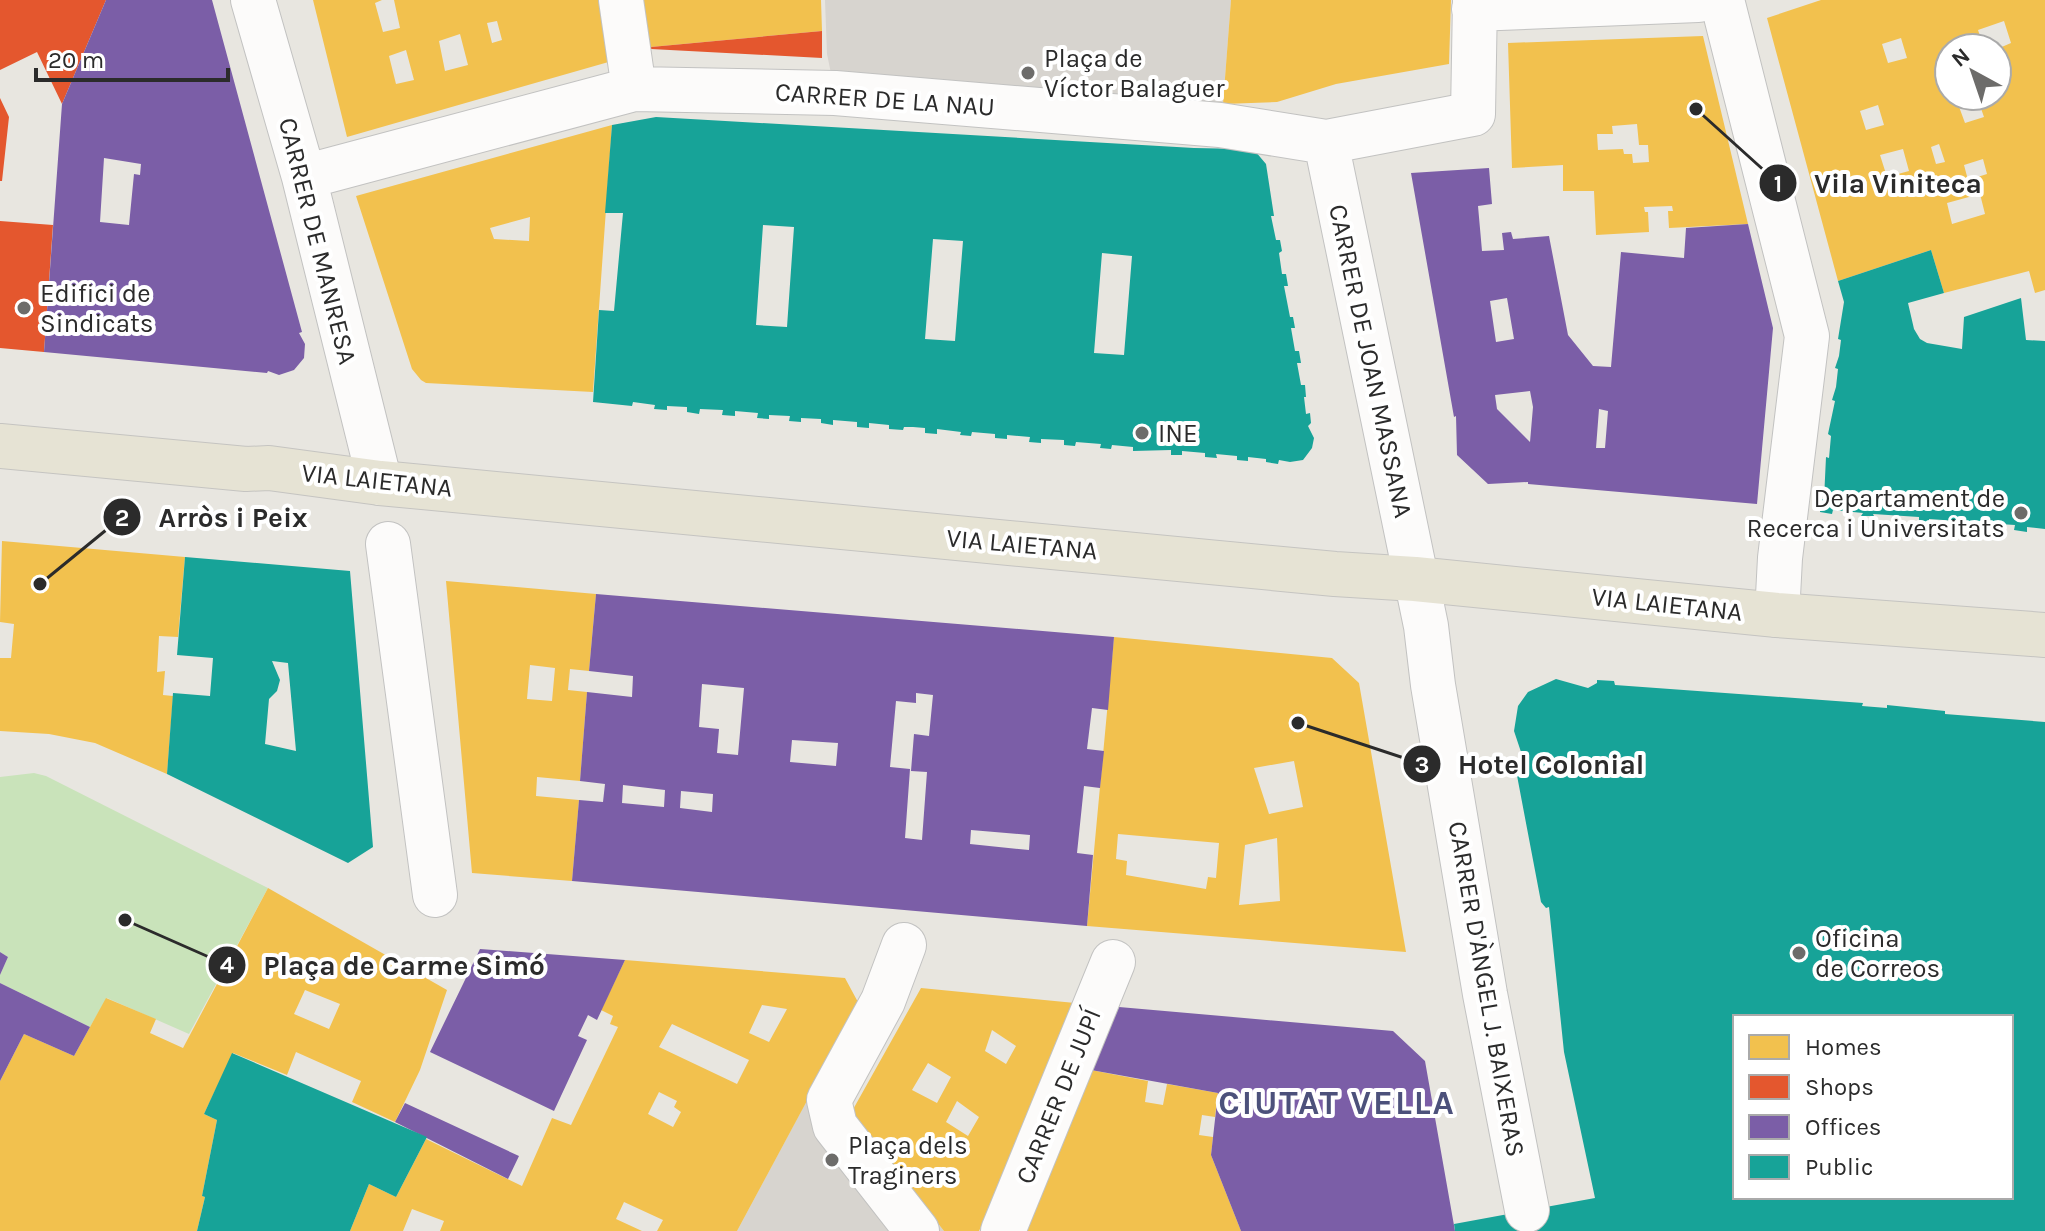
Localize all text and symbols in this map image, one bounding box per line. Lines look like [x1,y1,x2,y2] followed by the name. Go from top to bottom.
[36,32,228,82] scale bar
[1933,32,2013,112] north arrow
[1946,42,1975,72] text: N
[1044,43,1225,104] place label: Plaça de Víctor Balaguer
[48,46,104,74] text: 20 m
[1019,64,1037,82] marker: Plaça de Víctor Balaguer
[774,76,996,123] street label: CARRER DE LA NAU
[272,114,363,368] street label: CARRER DE MANRESA
[1758,157,1998,209] callout: Vila Viniteca
[1814,167,1982,200] text: Vila Viniteca
[1774,170,1782,198] text: 1
[1322,202,1419,521] street label: CARRER DE JOAN MASSANA
[40,278,153,339] place label: Edifici de Sindicats
[15,299,33,317] marker: Edifici de Sindicats
[1158,418,1198,449] place label: INE
[1133,424,1151,442] marker: INE
[300,457,454,504] street label: VIA LAIETANA
[1747,483,2005,544] place label: Departament de Recerca i Universitats
[102,491,324,543] callout: Arròs i Peix
[158,501,308,534] text: Arròs i Peix
[115,504,129,532] text: 2
[2012,504,2030,522] marker: Departament de Recerca i Universitats
[945,522,1099,567] street label: VIA LAIETANA
[1590,581,1744,628] street label: VIA LAIETANA
[1402,738,1660,790] callout: Hotel Colonial
[1458,748,1644,781] text: Hotel Colonial
[1415,751,1429,779] text: 3
[1442,819,1532,1159] street label: CARRER D'ÀNGEL J. BAIXERAS
[1815,923,1940,984] place label: Oficina de Correos
[207,939,561,991] callout: Plaça de Carme Simó
[1790,944,1808,962] marker: Oficina de Correos
[263,949,545,982] text: Plaça de Carme Simó
[220,951,234,979] text: 4
[1008,1003,1108,1188] street label: CARRER DE JUPÍ
[1733,1015,2013,1199] legend
[1805,1033,1882,1061] text: Homes
[1805,1073,1874,1101] text: Shops
[1218,1083,1456,1123] district label: CIUTAT VELLA
[1805,1113,1881,1141] text: Offices
[848,1130,968,1191] place label: Plaça dels Traginers
[823,1151,841,1169] marker: Plaça dels Traginers
[1805,1153,1873,1181] text: Public

